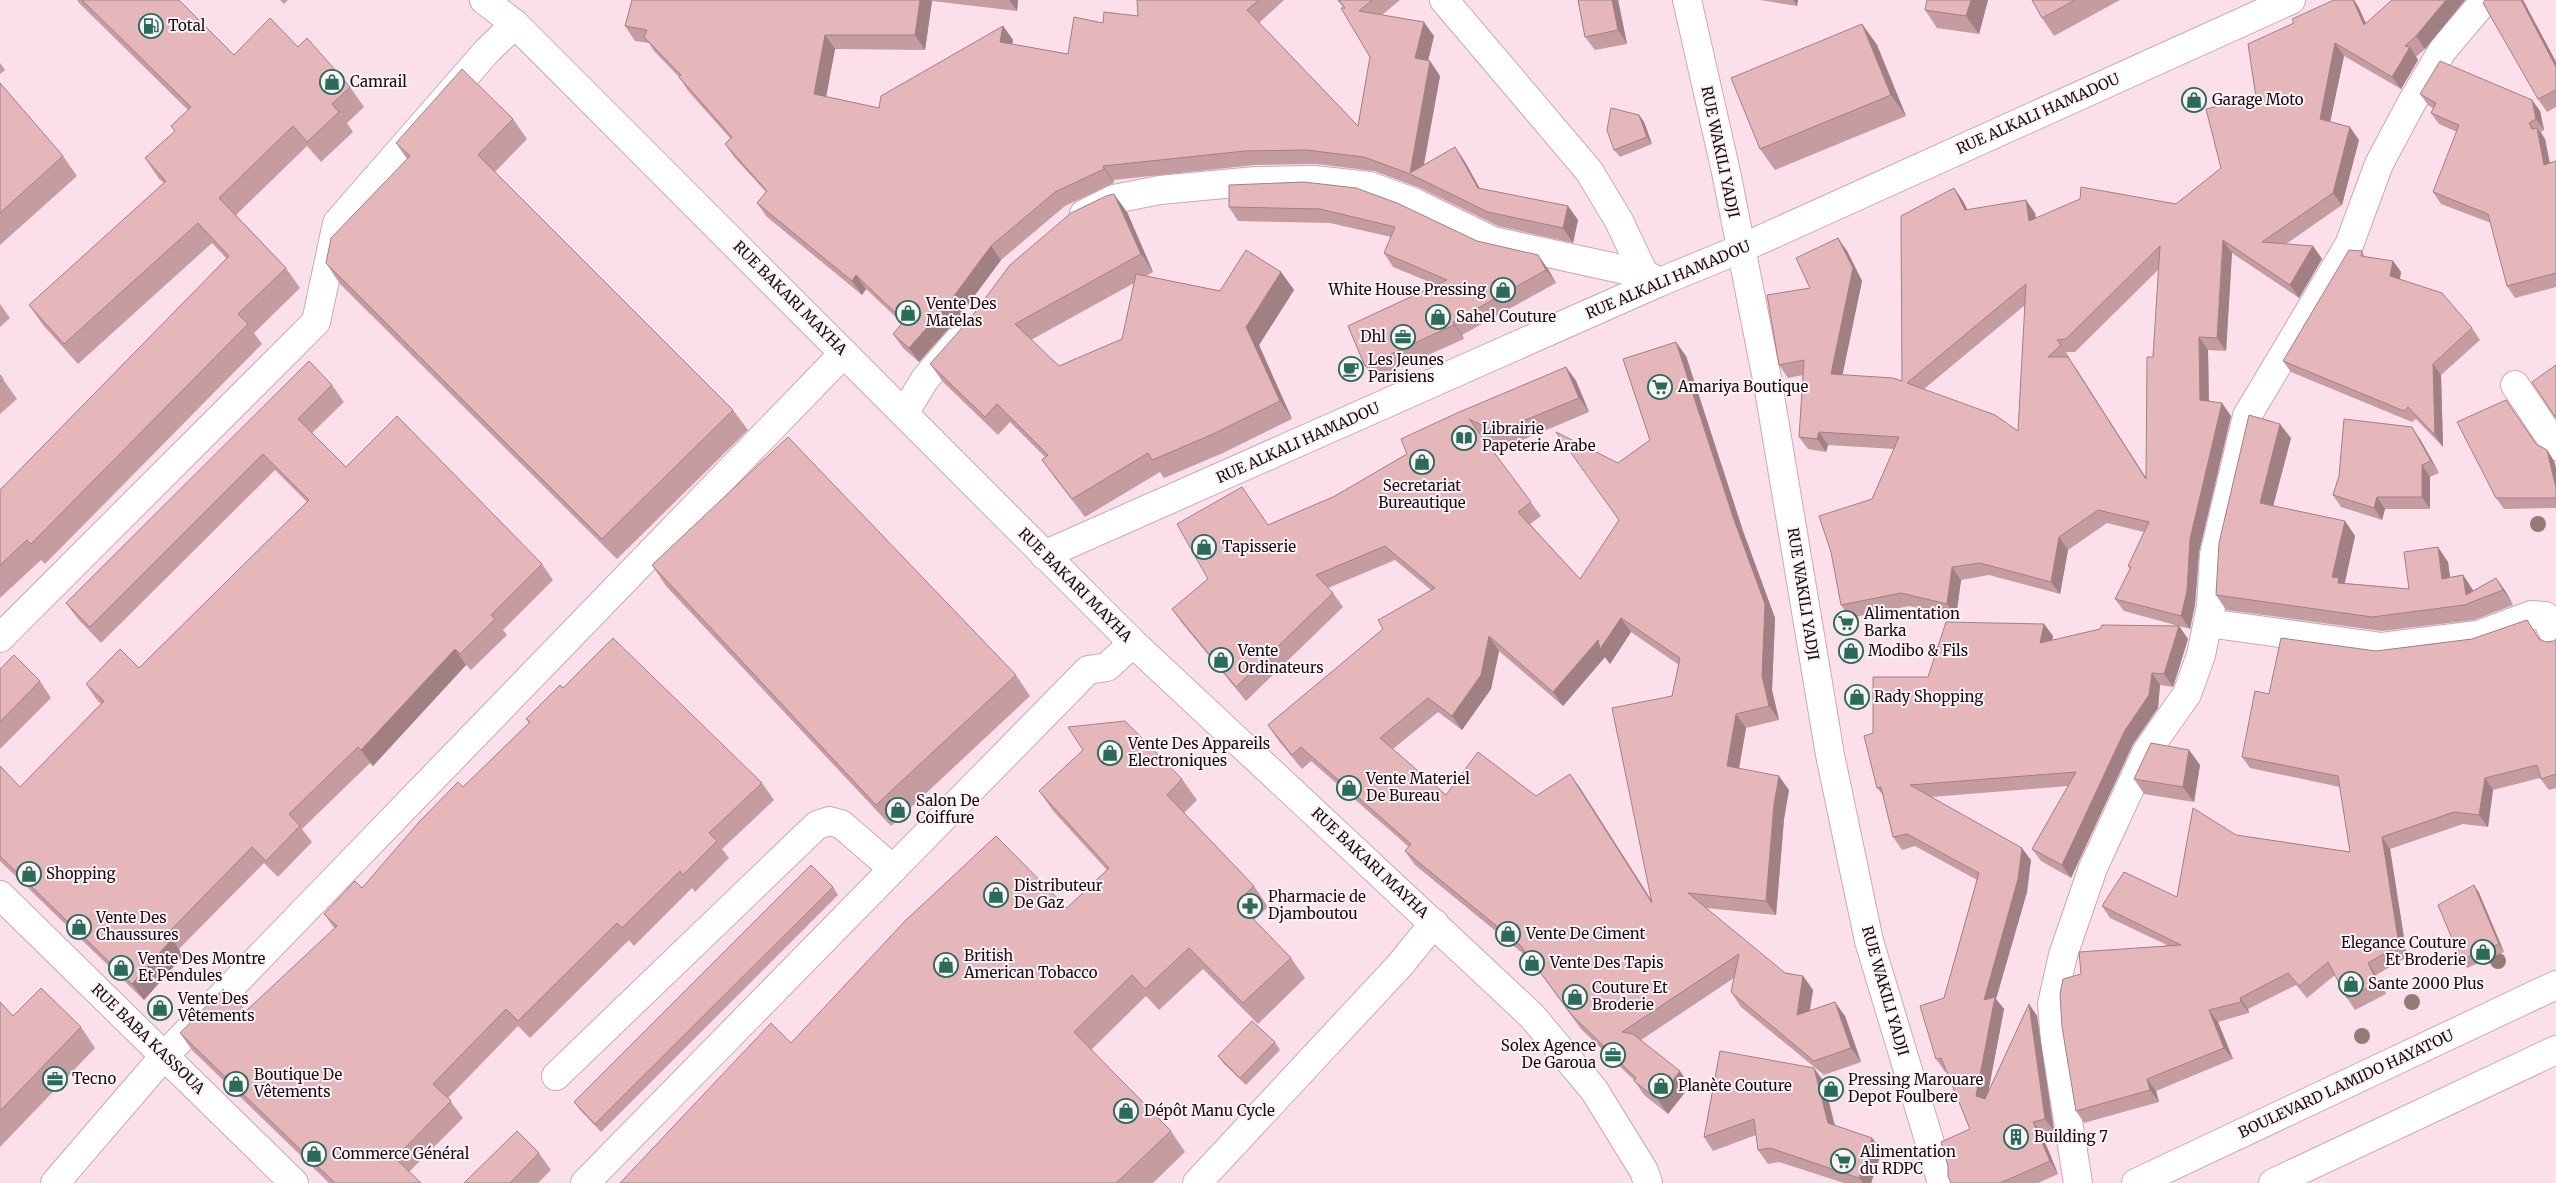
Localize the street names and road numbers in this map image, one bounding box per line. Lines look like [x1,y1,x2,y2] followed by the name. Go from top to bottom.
[1953,69,2122,158] street label: RUE ALKALI HAMADOU
[1697,84,1744,220] street label: RUE WAKILI YADJI
[1583,236,1753,323] street label: RUE ALKALI HAMADOU
[729,237,852,359] street label: RUE BAKARI MAYHA
[1213,398,1382,487] street label: RUE ALKALI HAMADOU
[1014,524,1137,646] street label: RUE BAKARI MAYHA
[1784,526,1823,662] street label: RUE WAKILI YADJI
[1308,803,1433,922] street label: RUE BAKARI MAYHA
[1858,924,1913,1058] street label: RUE WAKILI YADJI
[88,980,209,1098] street label: RUE BABA KASSOUA
[2235,1025,2457,1142] street label: BOULEVARD LAMIDO HAYATOU

